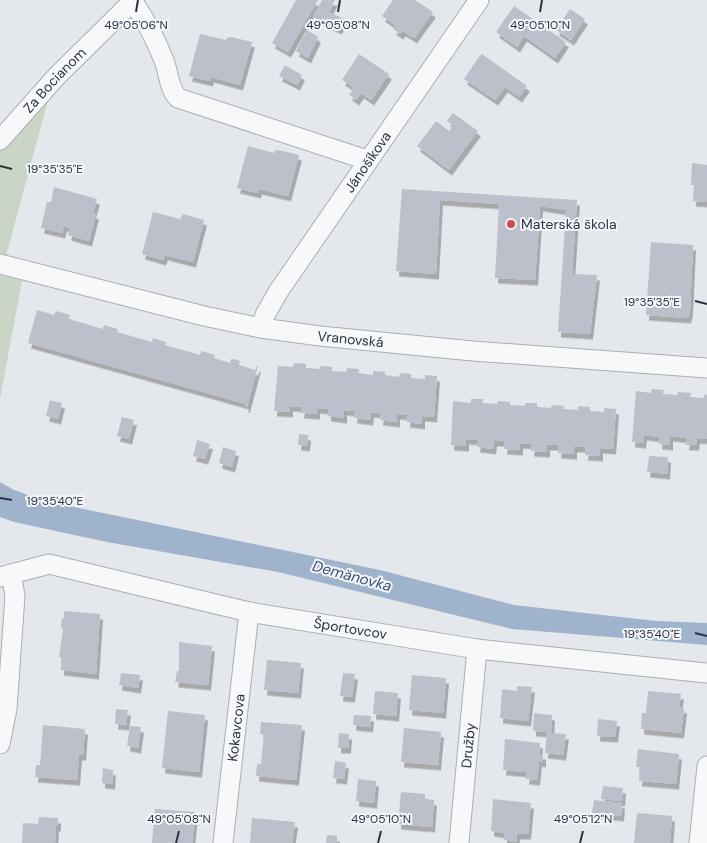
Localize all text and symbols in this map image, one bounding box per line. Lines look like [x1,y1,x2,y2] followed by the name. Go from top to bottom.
[104,17,168,33] text: 49°05'06"N
[306,17,370,33] text: 49°05'08"N
[510,17,570,33] text: 49°05'10"N
[19,44,90,117] street label: Za Bocianom
[340,128,395,196] street label: Jánošíkova
[27,161,83,177] text: 19°35'35"E
[521,215,617,233] place label: Materská škola
[505,218,517,230] marker: Materská škola
[624,294,680,310] text: 19°35'35"E
[317,327,384,351] street label: Vranovská
[27,493,84,509] text: 19°35'40"E
[310,556,394,596] water label: Demänovka
[312,614,389,643] street label: Športovcov
[624,626,681,642] text: 19°35'40"E
[223,693,249,763] street label: Kokavcova
[457,722,479,769] street label: Družby
[147,811,211,827] text: 49°05'08"N
[351,811,411,827] text: 49°05'10"N
[554,811,612,827] text: 49°05'12"N

